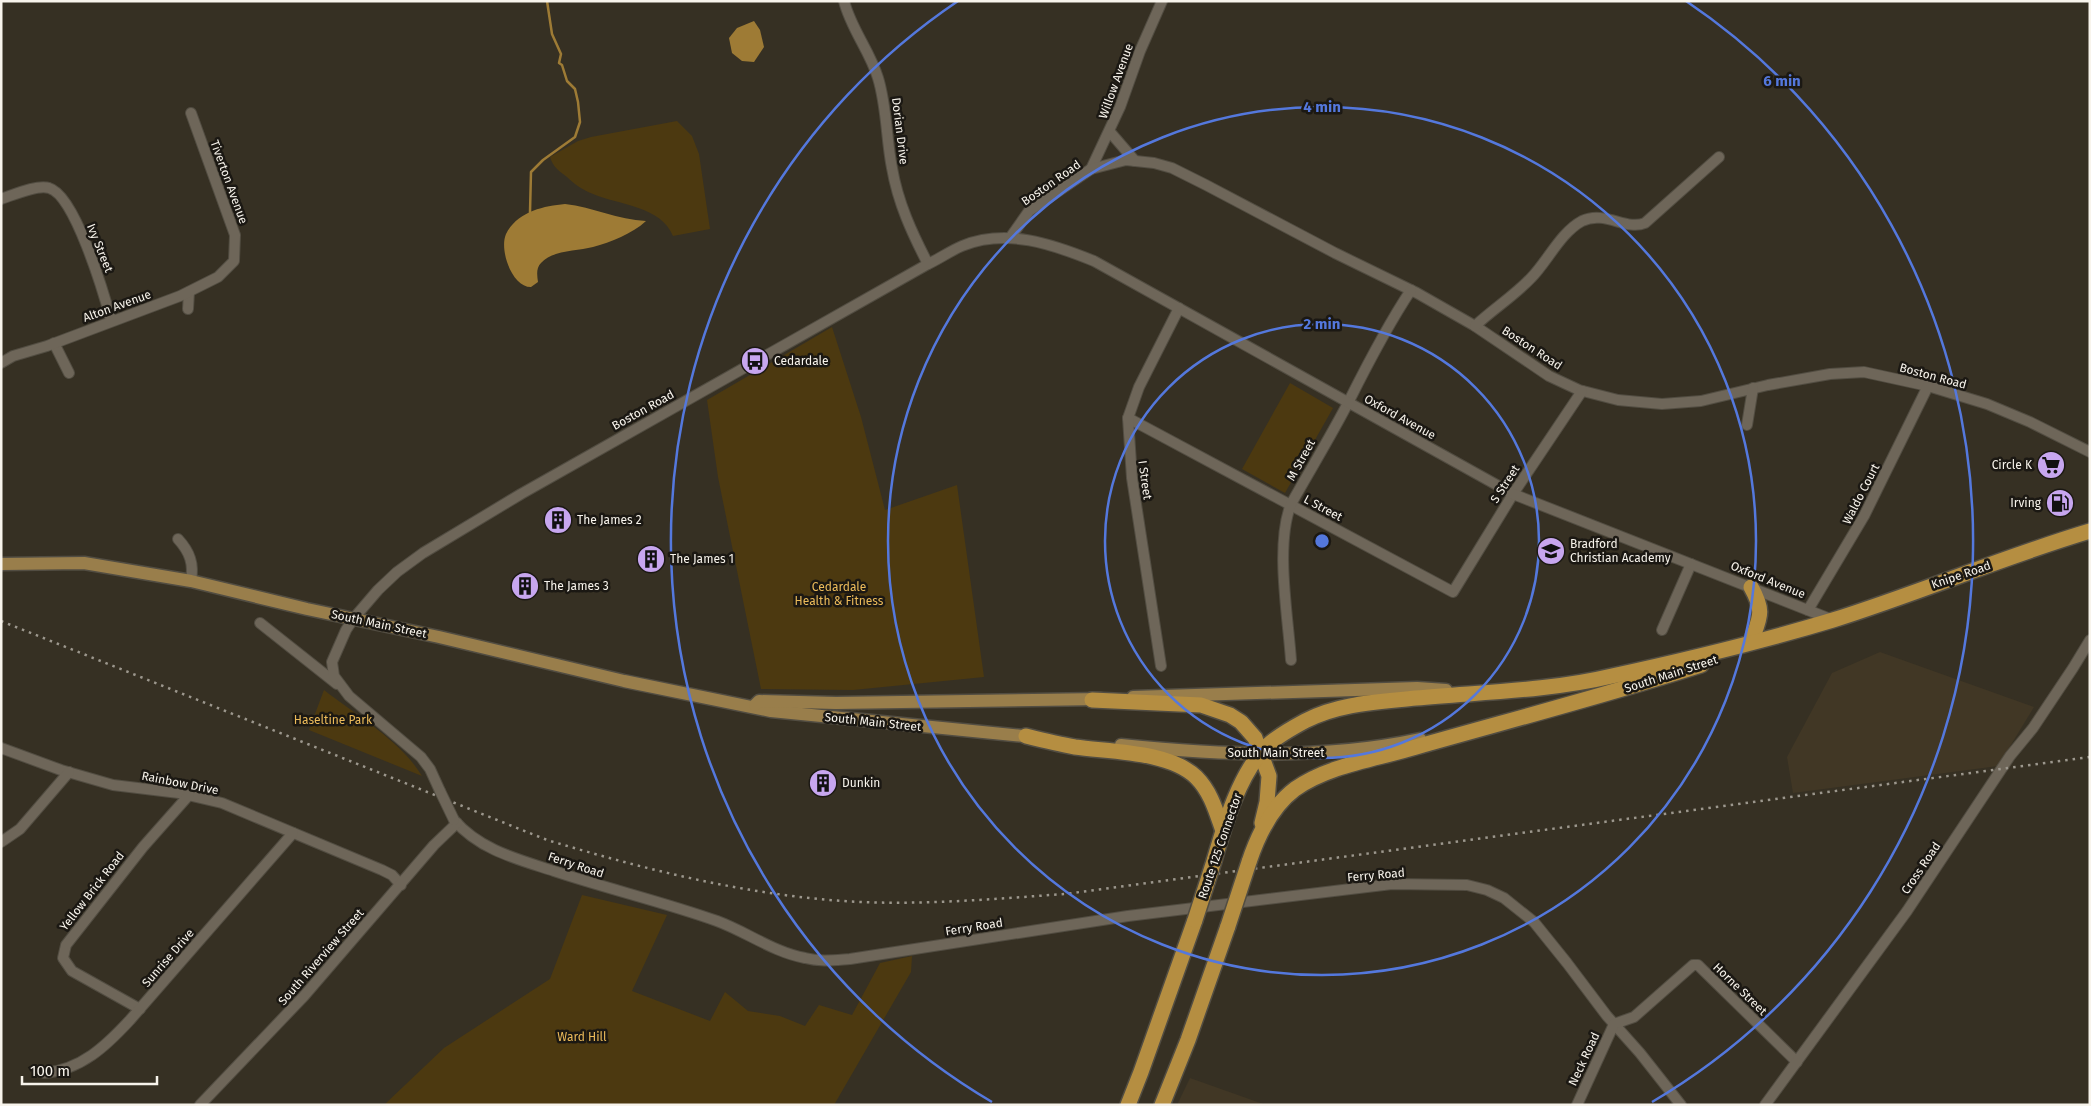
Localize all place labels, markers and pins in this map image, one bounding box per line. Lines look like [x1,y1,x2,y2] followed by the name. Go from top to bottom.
[740,346,770,376] bus stop icon: Cedardale
[774,354,829,368] place label: Cedardale
[2036,450,2066,480] supermarket icon: Circle K
[1992,458,2033,472] place label: Circle K
[2045,488,2075,518] fuel station icon: Irving
[2010,496,2042,510] place label: Irving
[543,505,573,535] building icon: The James 2
[577,513,642,527] place label: The James 2
[1313,532,1331,550] centre of rings
[1536,536,1566,566] school or university icon: Bradford Christian Academy
[1570,537,1671,565] place label: Bradford Christian Academy
[636,544,666,574] building icon: The James 1
[670,552,734,566] place label: The James 1
[510,571,540,601] building icon: The James 3
[544,579,609,593] place label: The James 3
[808,768,838,798] building icon: Dunkin
[842,776,880,790] place label: Dunkin

